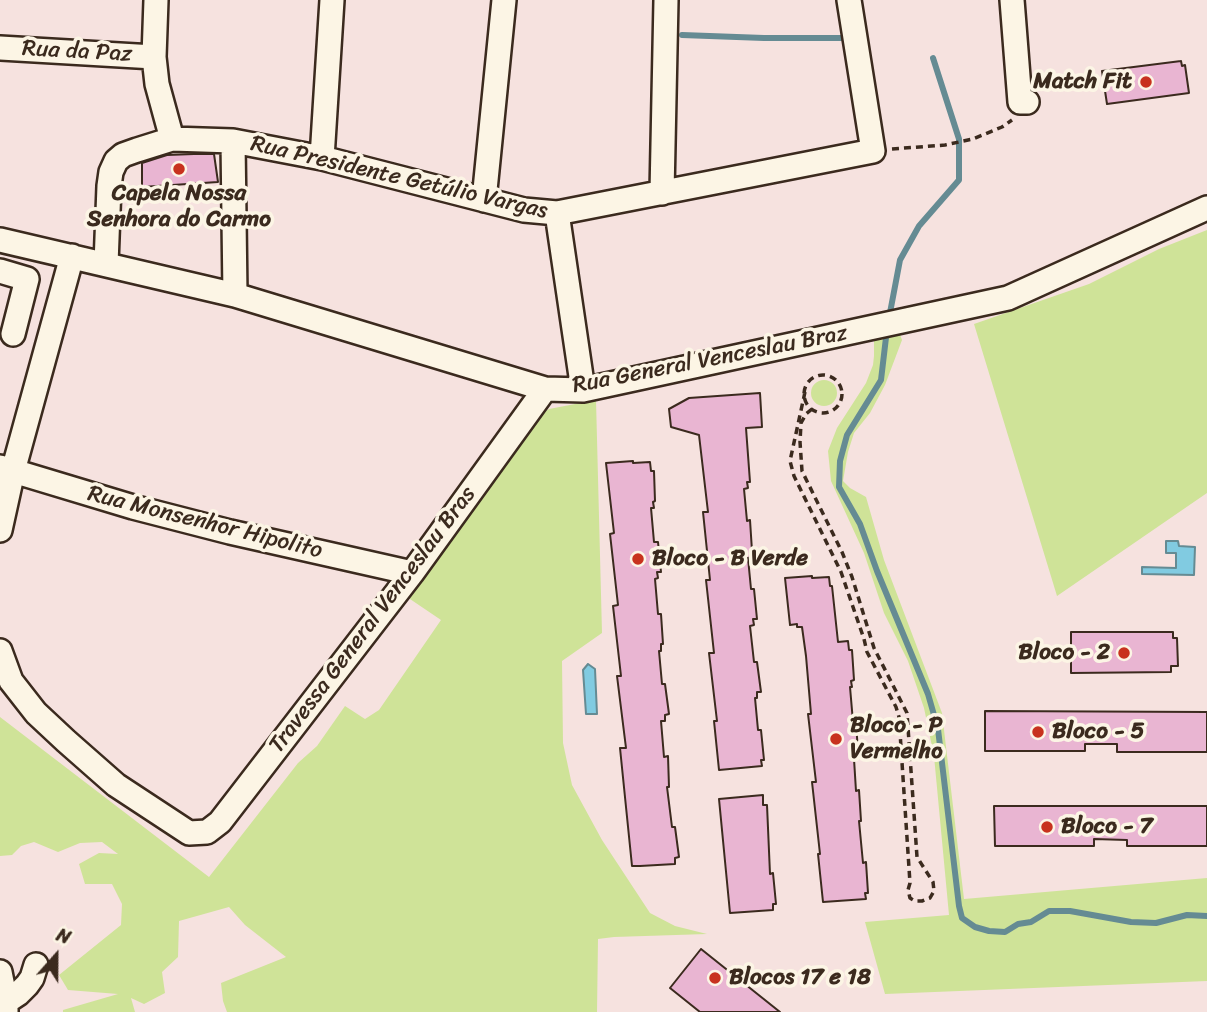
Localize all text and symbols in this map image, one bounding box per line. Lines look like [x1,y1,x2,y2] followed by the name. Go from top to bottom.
[21,35,133,69] street label: Rua da Paz
[1033,68,1132,96] place label: Match Fit
[1138,74,1154,90] marker: Match Fit
[248,130,550,226] street label: Rua Presidente Getúlio Vargas
[171,161,187,177] marker: Capela Nossa Senhora do Carmo
[87,180,271,234] place label: Capela Nossa Senhora do Carmo
[570,320,850,400] street label: Rua General Venceslau Braz
[85,480,325,566] street label: Rua Monsenhor Hipolito
[264,481,482,759] street label: Travessa General Venceslau Bras
[652,545,808,573] place label: Bloco - B Verde
[630,551,646,567] marker: Bloco - B Verde
[1018,639,1110,667] place label: Bloco - 2
[1116,645,1132,661] marker: Bloco - 2
[850,712,943,766] place label: Bloco - P Vermelho
[1052,718,1145,746] place label: Bloco - 5
[1030,724,1046,740] marker: Bloco - 5
[828,731,844,747] marker: Bloco - P Vermelho
[1061,813,1153,841] place label: Bloco - 7
[1039,819,1055,835] marker: Bloco - 7
[52,918,76,954] text: N
[21,921,91,991] north arrow
[729,964,871,992] place label: Blocos 17 e 18
[707,970,723,986] marker: Blocos 17 e 18

